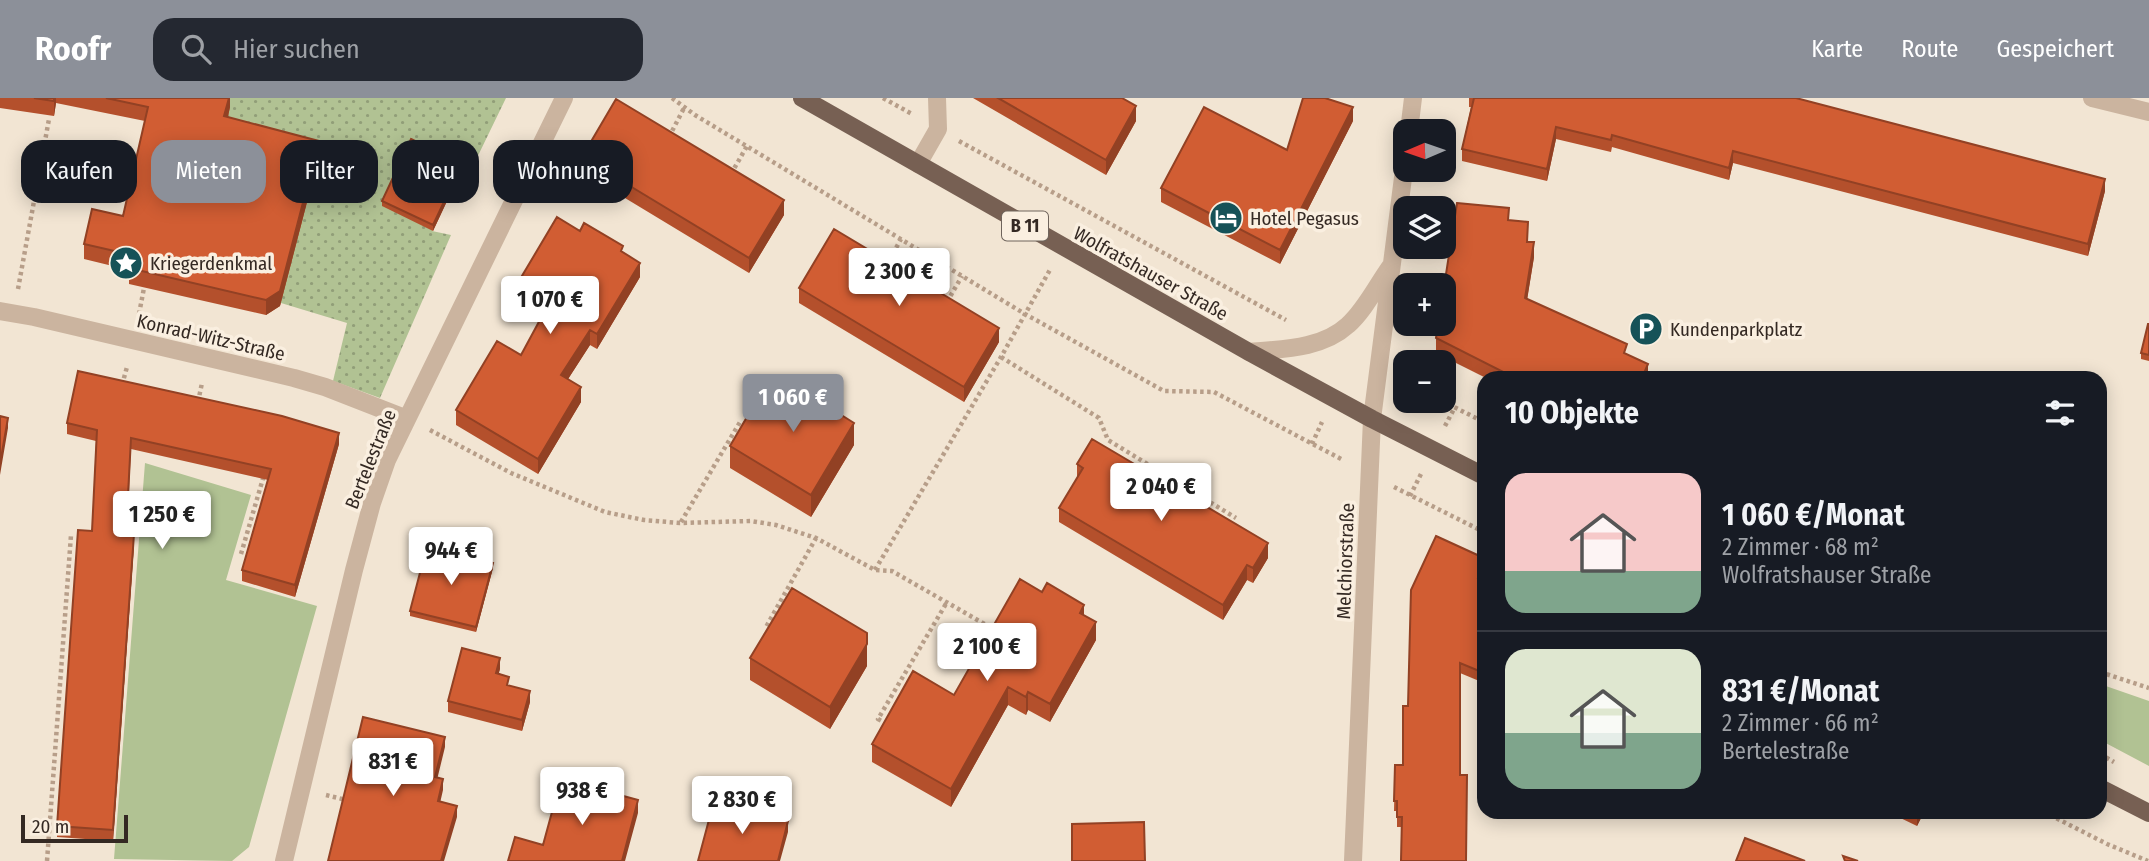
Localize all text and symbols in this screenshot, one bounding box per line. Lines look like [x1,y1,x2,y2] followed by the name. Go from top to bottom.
[153,18,643,81] search box
[35,29,111,69] text: Roofr
[177,30,215,68] icon: search
[233,34,360,65] text: Hier suchen
[1811,35,1863,63] text: Karte
[1901,35,1958,63] text: Route
[1996,35,2114,63] text: Gespeichert
[1393,119,1456,182] north arrow
[1393,119,1456,413] map controls
[21,140,137,203] chip: Kaufen
[151,140,266,203] chip: Mieten
[280,140,378,203] chip: Filter
[392,140,479,203] chip: Neu
[493,140,633,203] chip: Wohnung
[1393,196,1456,259] button: layers
[1207,199,1245,237] hotel icon: Hotel Pegasus
[1250,207,1359,230] place label: Hotel Pegasus
[1002,211,1048,240] road number: B 11
[1070,221,1232,325] street label: Wolfratshauser Straße
[107,244,145,282] place icon: Kriegerdenkmal
[834,248,964,308] pin: 2 300 €
[150,252,272,275] place label: Kriegerdenkmal
[865,257,933,285] text: 2 300 €
[1393,273,1456,336] button: +
[485,276,615,336] pin: 1 070 €
[517,285,583,313] text: 1 070 €
[135,309,287,366] street label: Konrad-Witz-Straße
[1627,310,1665,348] parking icon: Kundenparkplatz
[1670,318,1803,341] place label: Kundenparkplatz
[1393,350,1456,413] button: −
[728,374,858,434] pin: 1 060 €
[759,383,827,411] text: 1 060 €
[2041,394,2079,432] icon: filters
[1505,395,1639,431] text: 10 Objekte
[340,406,401,512] street label: Bertelestraße
[1096,464,1226,523] pin: 2 040 €
[1126,472,1196,500] text: 2 040 €
[97,491,227,551] pin: 1 250 €
[1722,497,1905,533] text: 1 060 €/Monat
[129,500,195,528] text: 1 250 €
[1561,501,1645,585] icon: home
[1332,502,1359,620] street label: Melchiorstraße
[402,528,500,587] pin: 944 €
[1722,533,1879,561] text: 2 Zimmer · 68 m²
[425,536,477,564] text: 944 €
[1722,561,1931,589] text: Wolfratshauser Straße
[922,624,1052,683] pin: 2 100 €
[953,632,1021,660] text: 2 100 €
[1722,673,1879,709] text: 831 €/Monat
[1561,677,1645,761] icon: home
[1722,709,1879,737] text: 2 Zimmer · 66 m²
[1722,737,1849,765] text: Bertelestraße
[344,738,442,798] pin: 831 €
[368,747,418,775] text: 831 €
[533,768,631,827] pin: 938 €
[556,776,608,804] text: 938 €
[677,776,807,836] pin: 2 830 €
[708,785,776,813] text: 2 830 €
[21,812,128,844] scale bar
[32,815,69,838] text: 20 m

